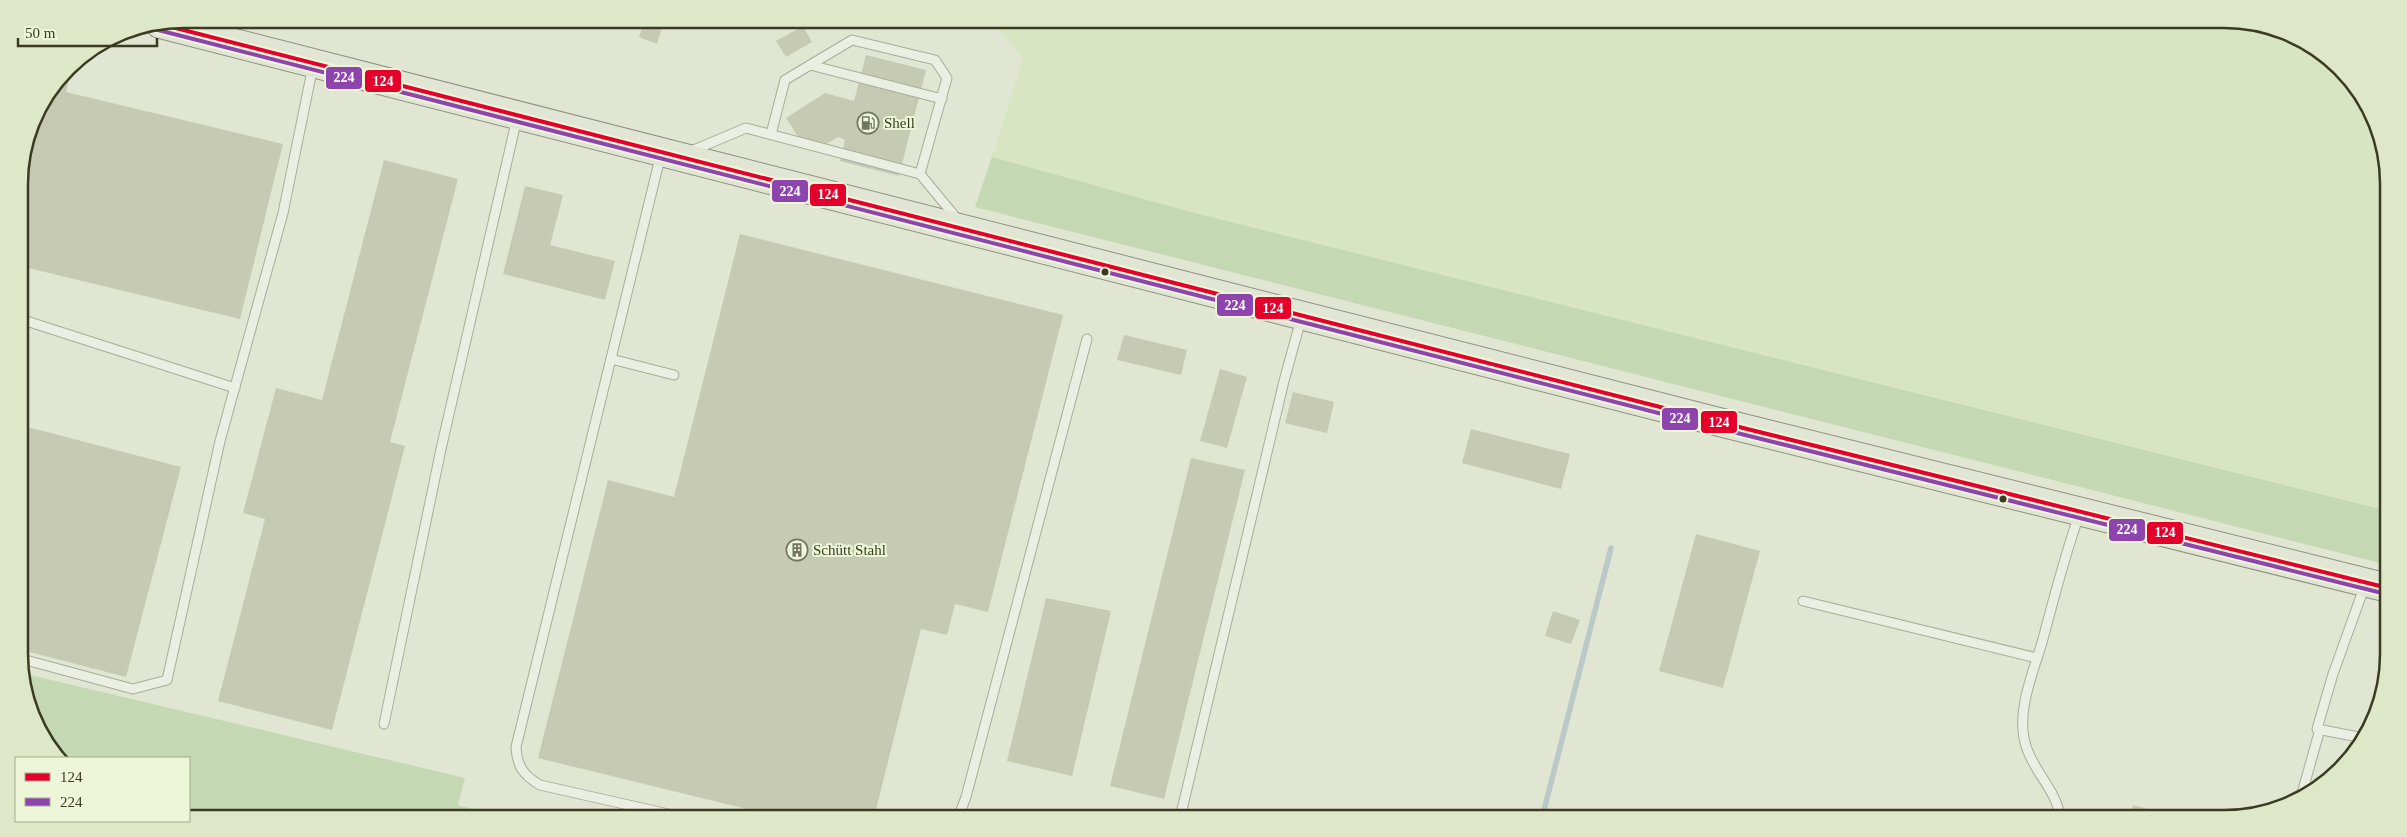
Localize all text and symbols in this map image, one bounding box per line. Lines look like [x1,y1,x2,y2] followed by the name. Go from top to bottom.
[18,15,156,47] scale bar
[25,25,56,41] text: 50 m
[325,66,363,90] line badge: 224
[364,69,402,93] line badge: 124
[334,70,355,85] text: 224
[373,74,394,89] text: 124
[856,111,880,135] fuel station icon: Shell
[884,115,915,131] place label: Shell
[771,179,809,203] line badge: 224
[809,183,847,207] line badge: 124
[780,184,801,199] text: 224
[818,187,839,202] text: 124
[1100,267,1110,277] unlabelled marker
[1216,293,1254,317] line badge: 224
[1254,296,1292,320] line badge: 124
[1225,298,1246,313] text: 224
[1263,301,1284,316] text: 124
[1661,407,1699,431] line badge: 224
[1700,410,1738,434] line badge: 124
[1670,411,1691,426] text: 224
[1709,415,1730,430] text: 124
[1998,494,2008,504] unlabelled marker
[2108,518,2146,542] line badge: 224
[2146,521,2184,545] line badge: 124
[2117,522,2138,537] text: 224
[2155,525,2176,540] text: 124
[785,538,809,562] building icon: Schütt Stahl
[813,542,886,558] place label: Schütt Stahl
[15,757,190,822] legend
[60,769,83,785] text: 124
[60,794,83,810] text: 224

